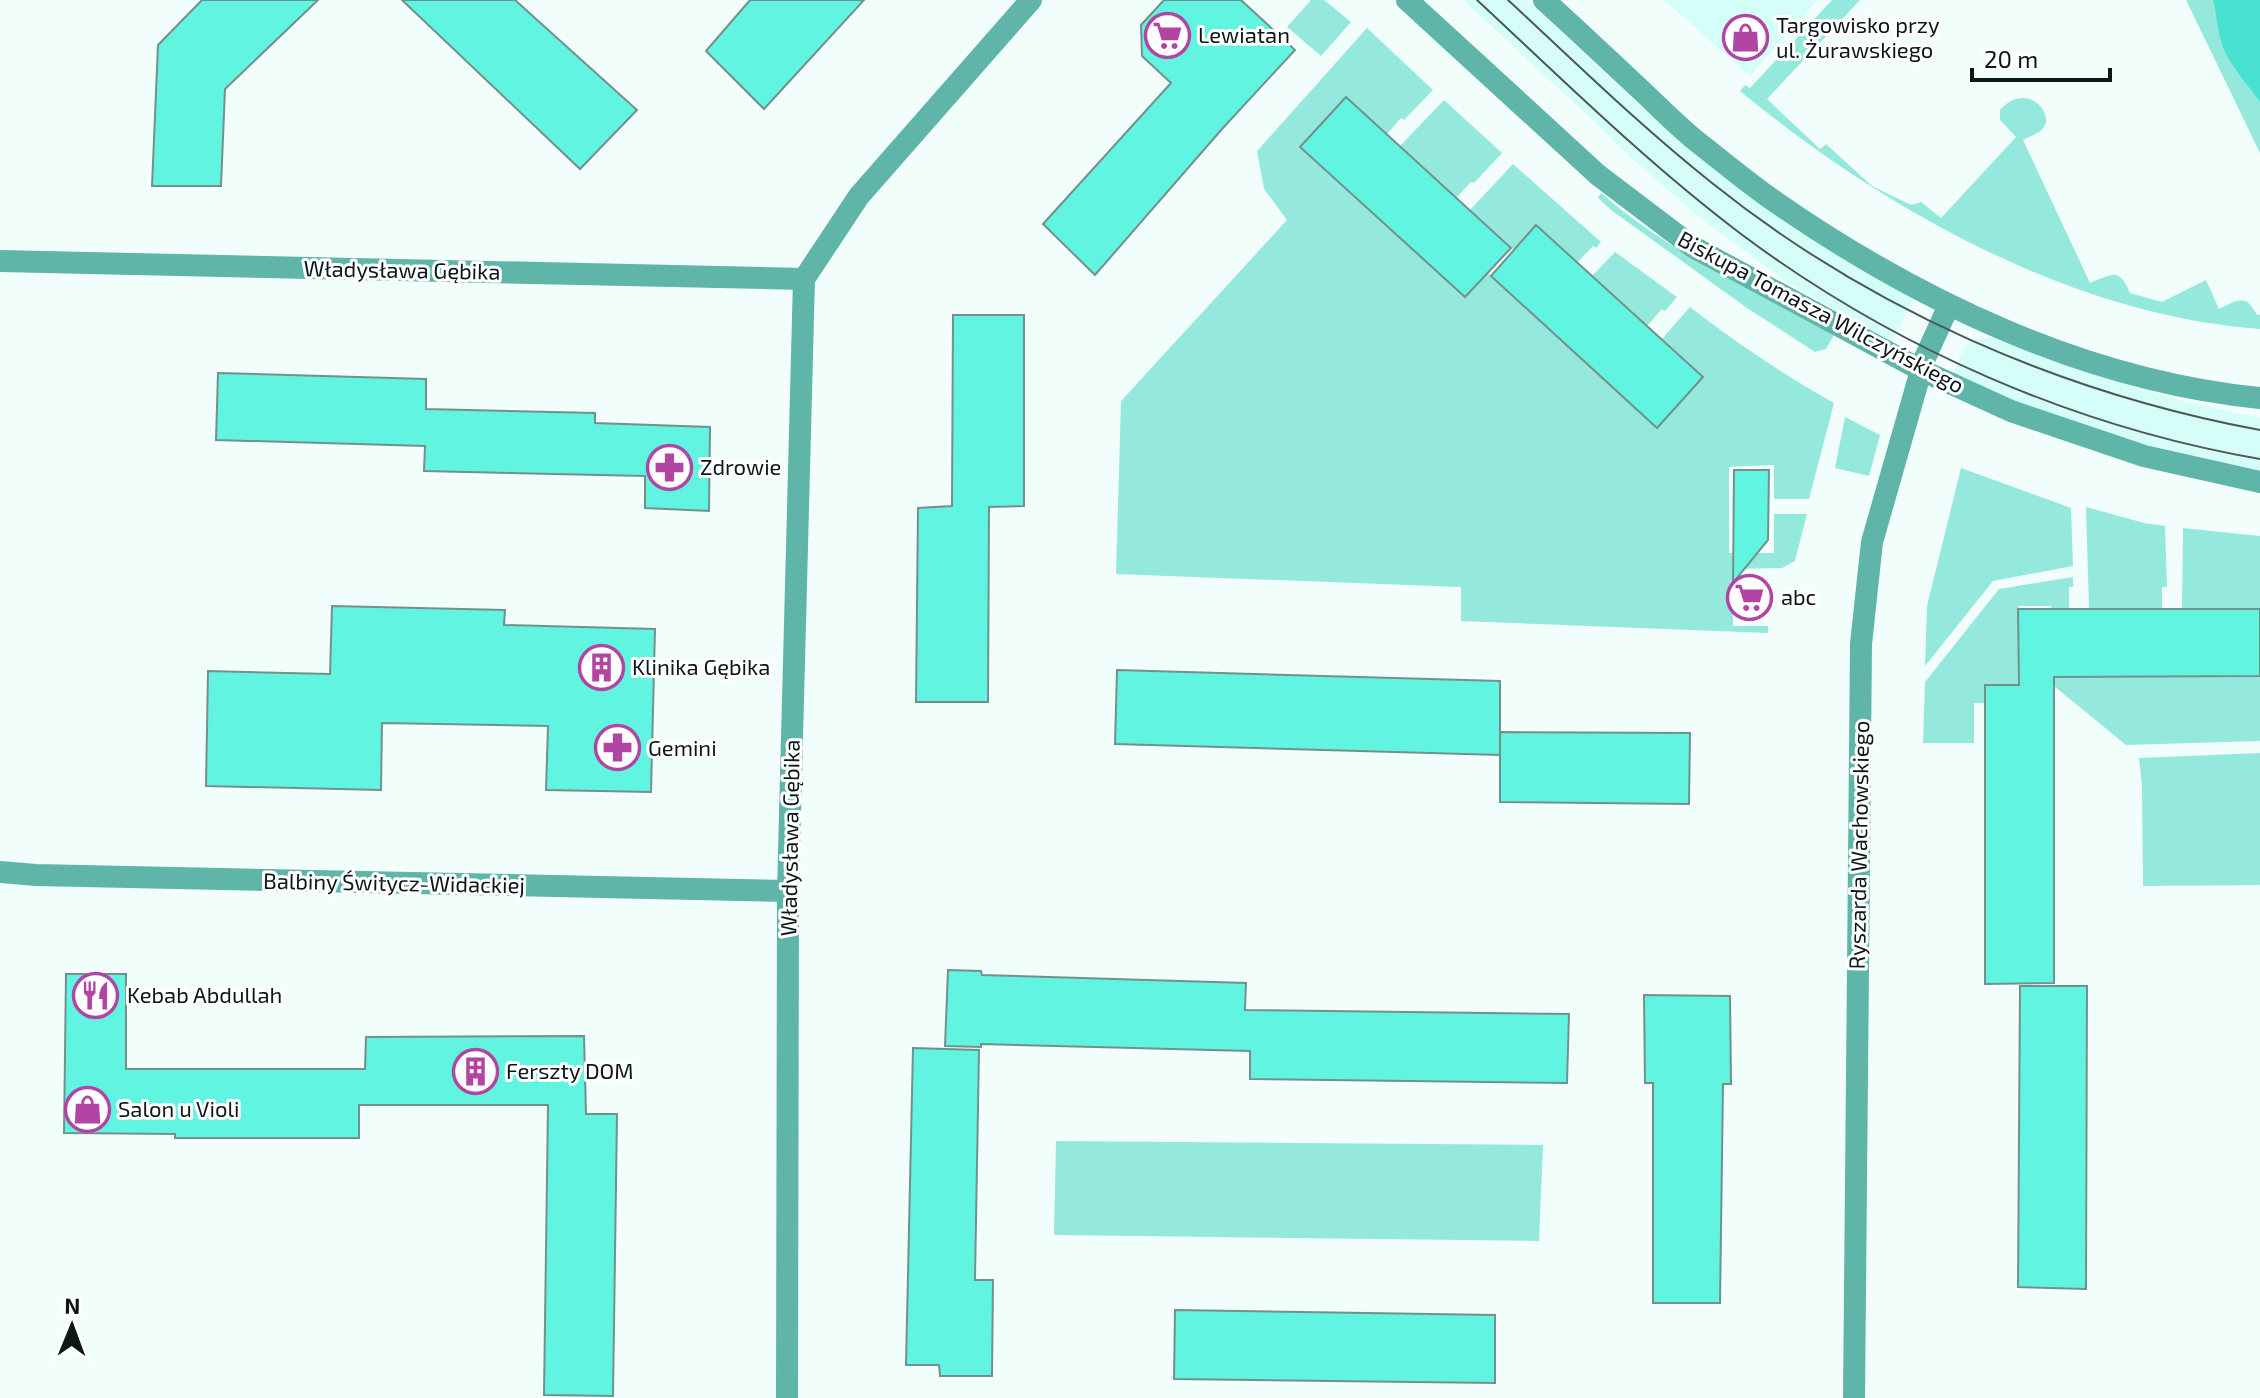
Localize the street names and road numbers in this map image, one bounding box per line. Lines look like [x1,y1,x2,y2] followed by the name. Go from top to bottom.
[1674,225,1969,398] street label: Biskupa Tomasza Wilczyńskiego
[303,254,501,284] street label: Władysława Gębika
[1843,720,1873,970] street label: Ryszarda Wachowskiego
[774,739,804,937] street label: Władysława Gębika
[263,867,525,898] street label: Balbiny Świtycz-Widackiej

